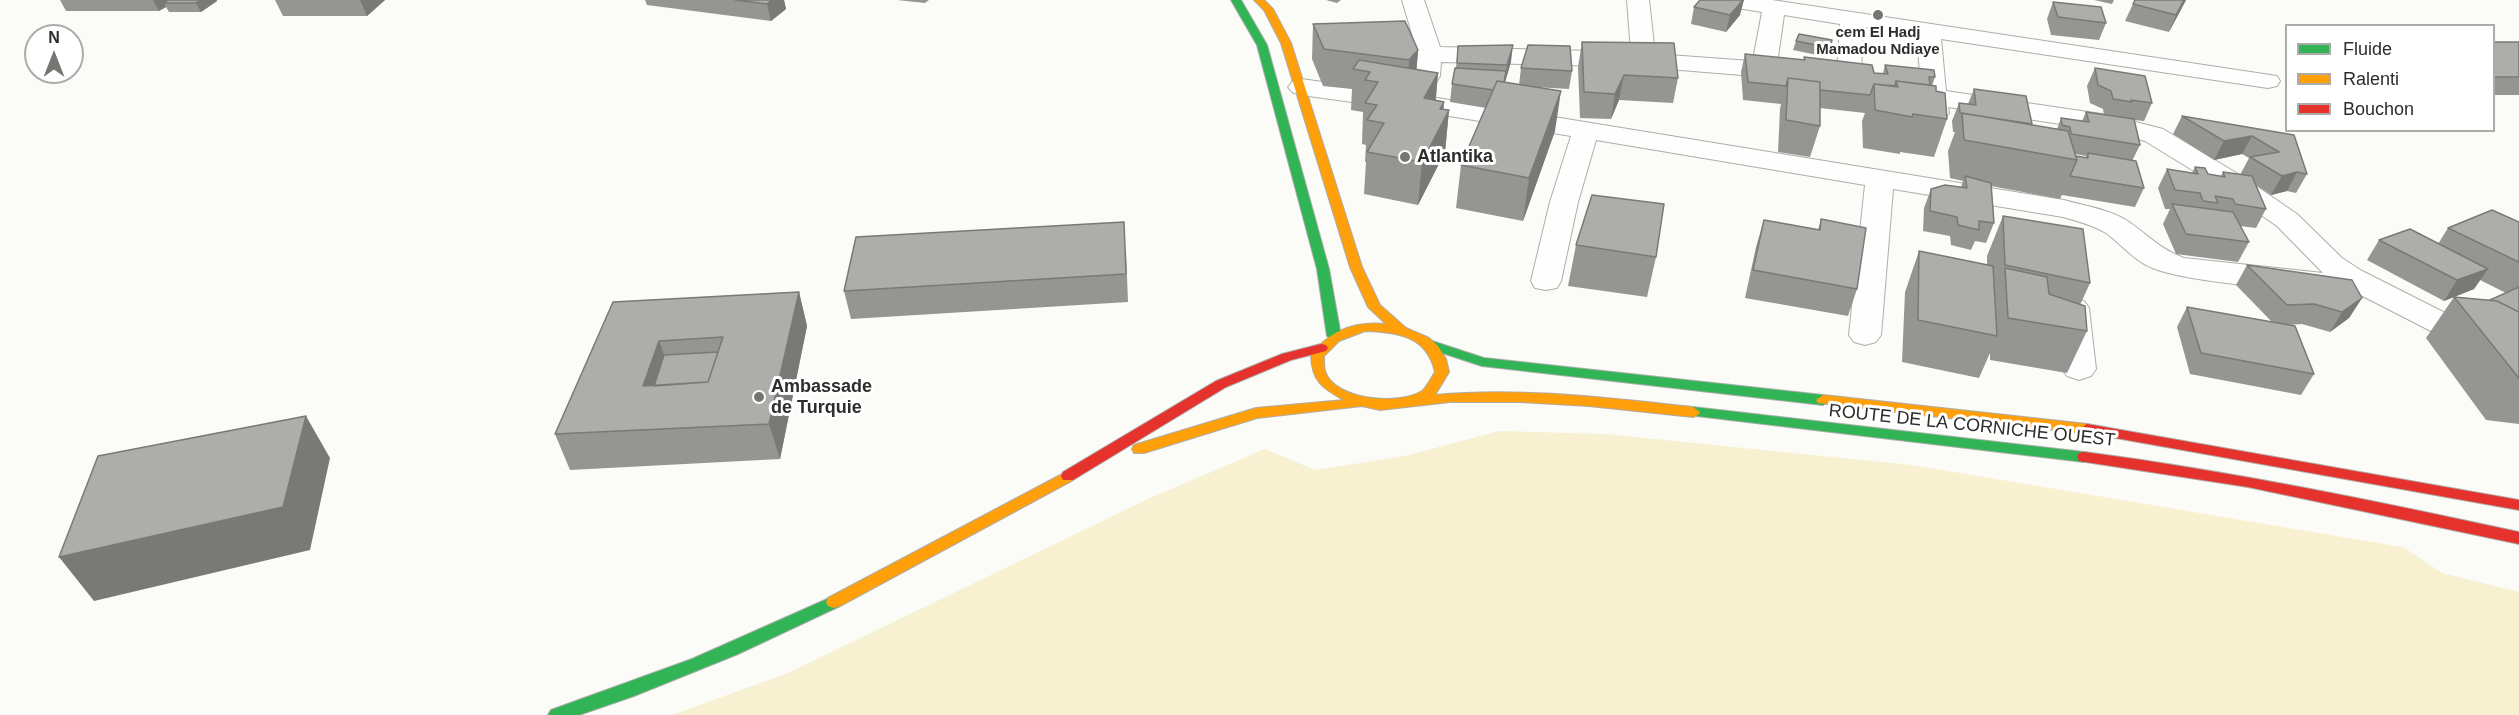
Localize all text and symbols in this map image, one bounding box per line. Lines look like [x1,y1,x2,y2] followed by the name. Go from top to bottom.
[1871,8,1885,22] marker: cem El Hadj Mamadou Ndiaye
[24,24,84,84] north arrow
[1816,24,1940,59] place label: cem El Hadj Mamadou Ndiaye
[2285,24,2495,132] legend
[48,29,60,46] text: N
[2343,39,2392,59] text: Fluide
[2343,69,2399,89] text: Ralenti
[2343,99,2414,119] text: Bouchon
[1417,146,1493,168] place label: Atlantika
[1398,150,1412,164] marker: Atlantika
[771,376,872,418] place label: Ambassade de Turquie
[752,390,766,404] marker: Ambassade de Turquie
[1828,400,2116,452] street label: ROUTE DE LA CORNICHE OUEST

